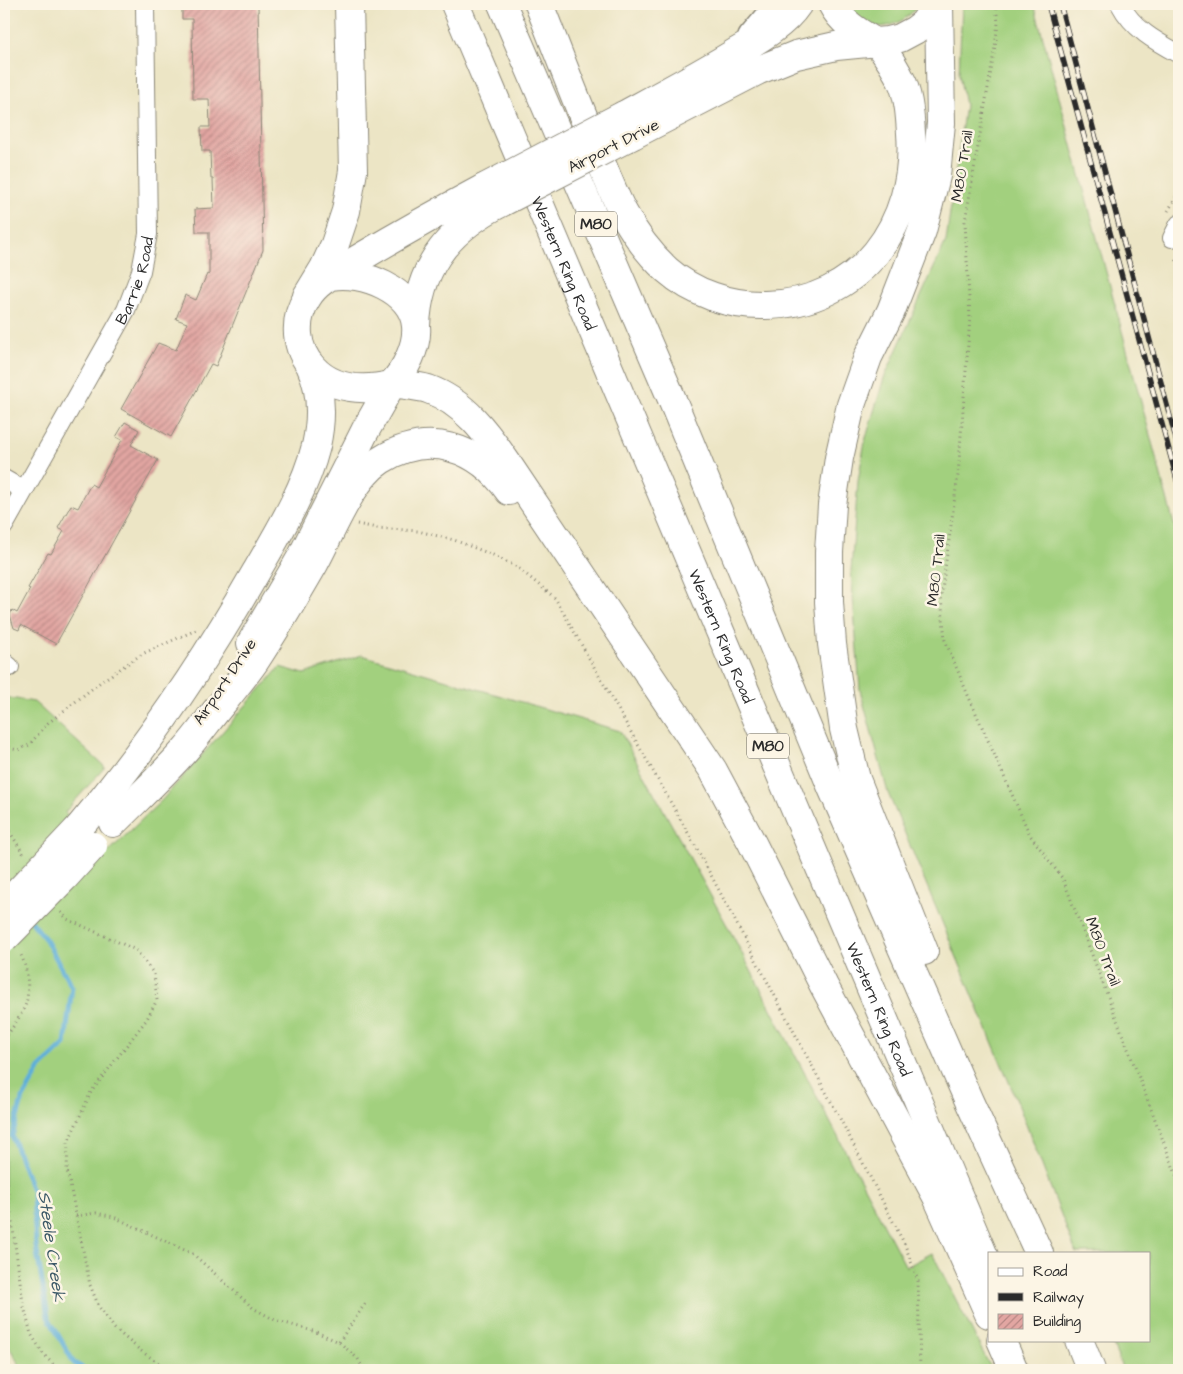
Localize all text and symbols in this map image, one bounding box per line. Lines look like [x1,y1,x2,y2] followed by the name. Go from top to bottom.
[564,113,663,178] street label: Airport Drive
[945,129,978,203] street label: M80 Trail
[525,193,601,334] street label: Western Ring Road
[575,212,617,236] road number: M80
[110,235,159,329] street label: Barrie Road
[921,533,951,607] street label: M80 Trail
[683,566,759,707] street label: Western Ring Road
[188,634,262,729] street label: Airport Drive
[747,734,789,758] road number: M80
[1080,914,1126,989] street label: M80 Trail
[841,939,917,1080] street label: Western Ring Road
[31,1189,72,1304] water label: Steele Creek
[988,1252,1150,1342] legend
[1033,1261,1068,1282] text: Road
[1033,1287,1084,1309] text: Railway
[1033,1311,1081,1333] text: Building

